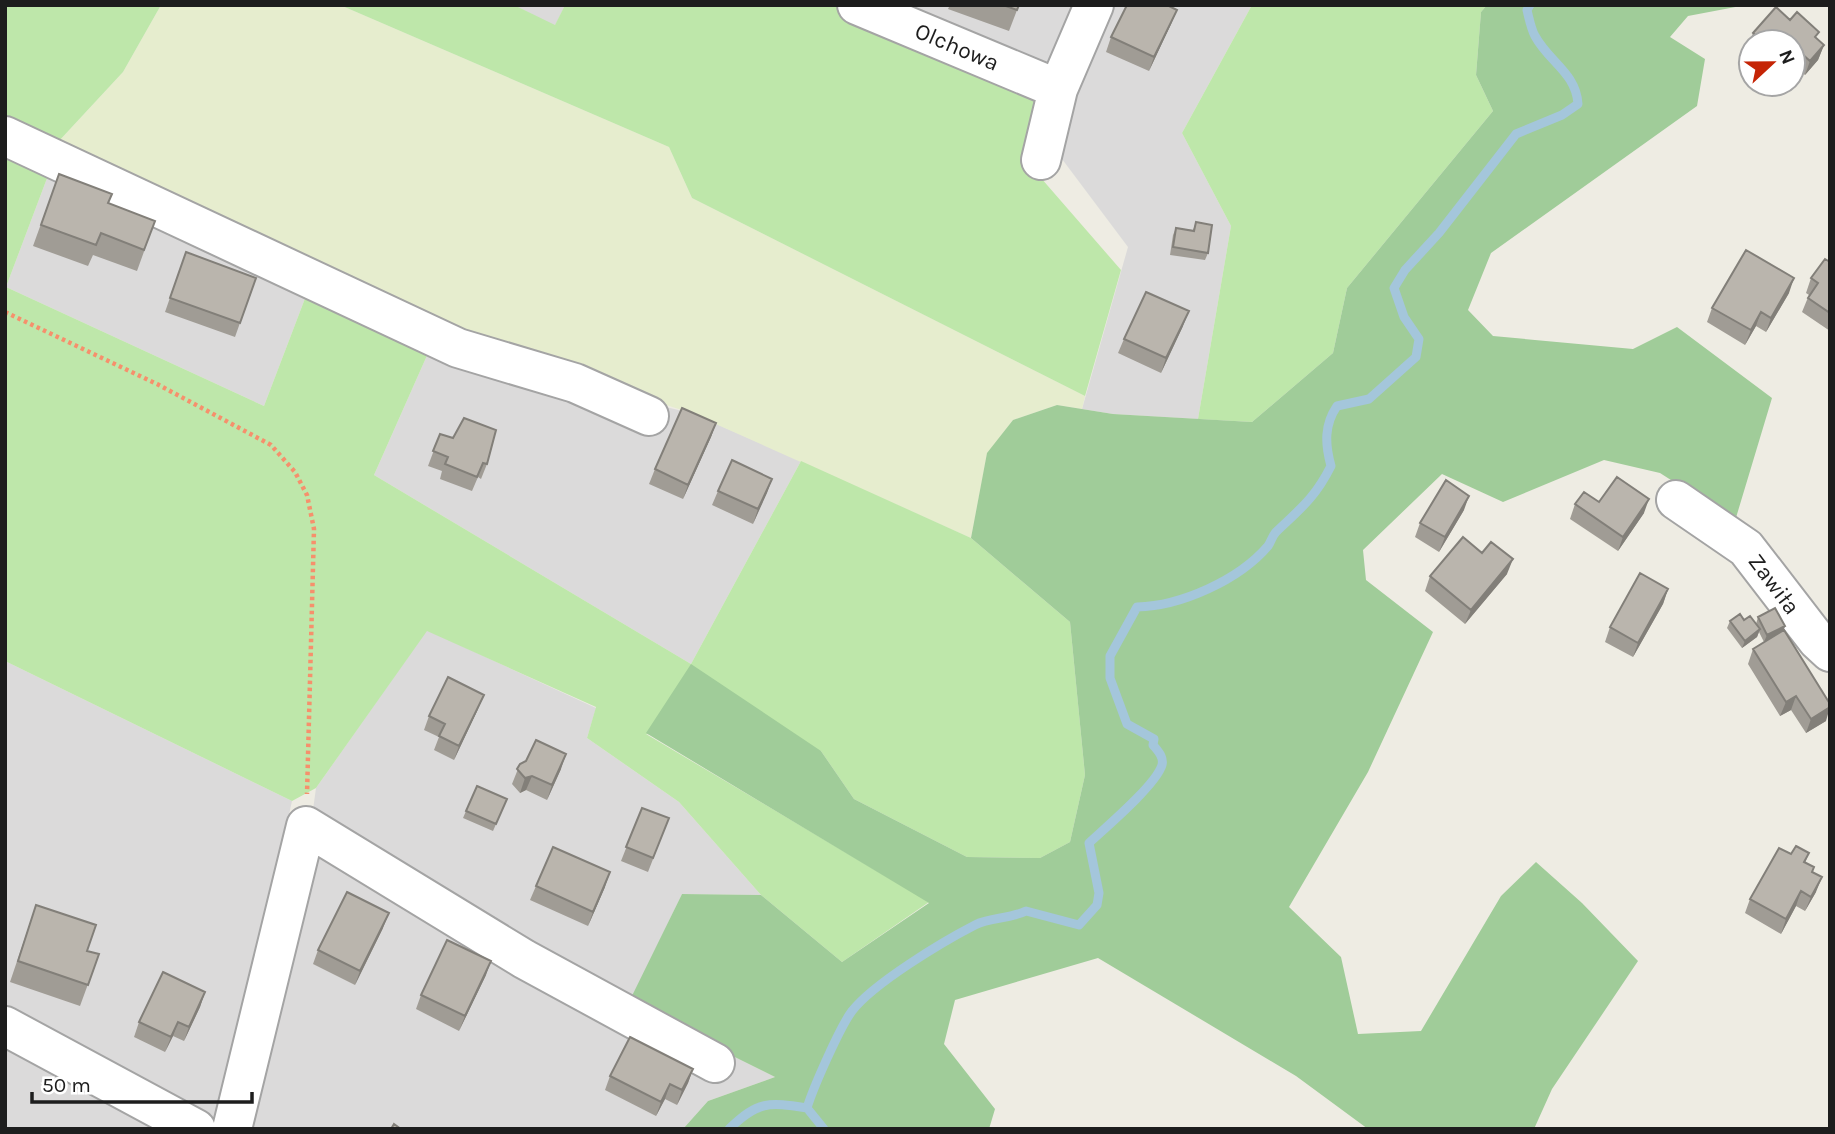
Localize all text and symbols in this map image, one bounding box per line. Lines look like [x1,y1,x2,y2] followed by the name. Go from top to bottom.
[911,17,1003,77] street label: Olchowa
[1737,28,1807,98] north arrow
[1774,47,1800,67] text: N
[1742,548,1806,620] street label: Zawiła
[32,1060,252,1104] scale bar
[42,1073,91,1097] text: 50 m

